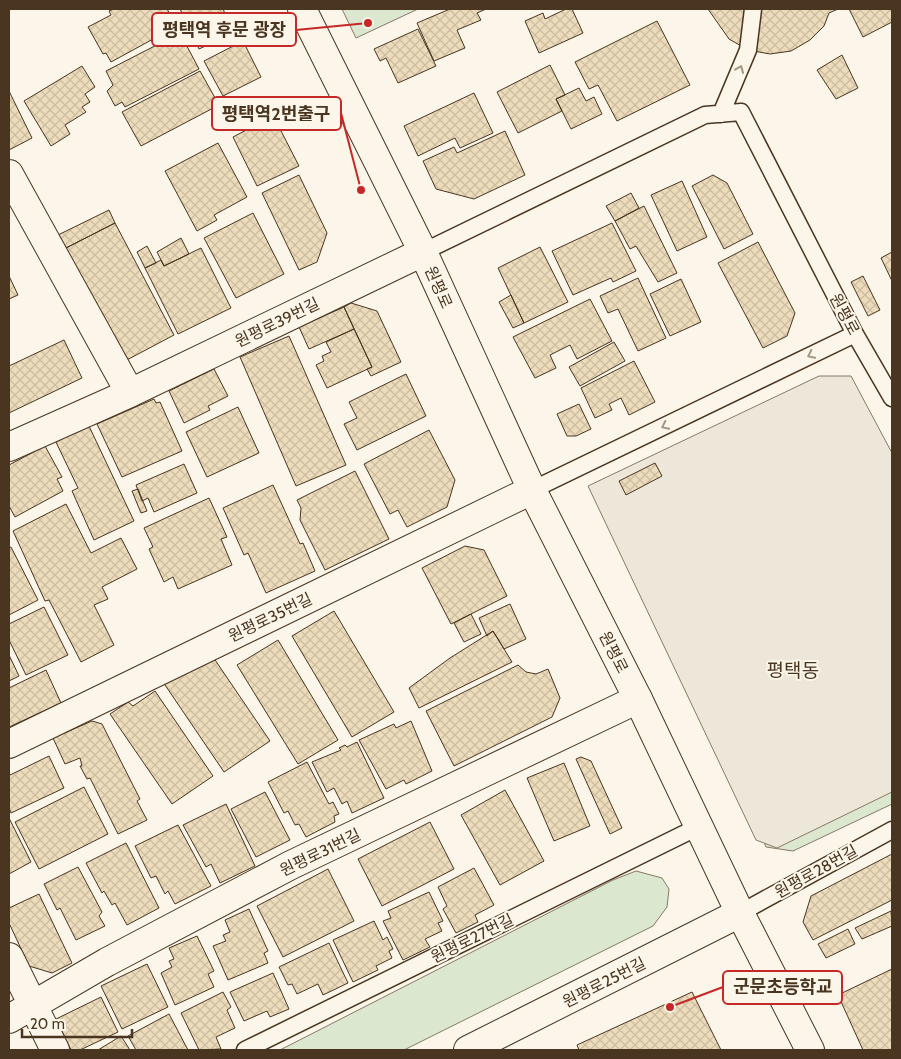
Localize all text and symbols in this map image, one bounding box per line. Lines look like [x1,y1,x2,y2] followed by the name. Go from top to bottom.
[152,13,296,46] callout: 평택역 후문 광장
[162,19,286,41] text: 평택역 후문 광장
[734,65,744,74] one-way arrow
[212,97,341,130] callout: 평택역2번출구
[222,103,330,125] text: 평택역2번출구
[421,263,456,311] street label: 원평로
[826,290,863,338] street label: 원평로
[232,294,322,351] street label: 원평로39번길
[807,349,816,360] one-way arrow
[661,420,670,430] one-way arrow
[225,589,315,646] street label: 원평로35번길
[595,628,632,676] street label: 원평로
[767,659,819,682] district label: 평택동
[277,825,364,880] street label: 원평로31번길
[772,841,861,902] street label: 원평로28번길
[428,910,517,967] street label: 원평로27번길
[560,953,649,1011] street label: 원평로25번길
[723,971,842,1004] callout: 군문초등학교
[733,976,833,998] text: 군문초등학교
[22,1006,132,1038] scale bar
[30,1015,65,1033] text: 20 m

